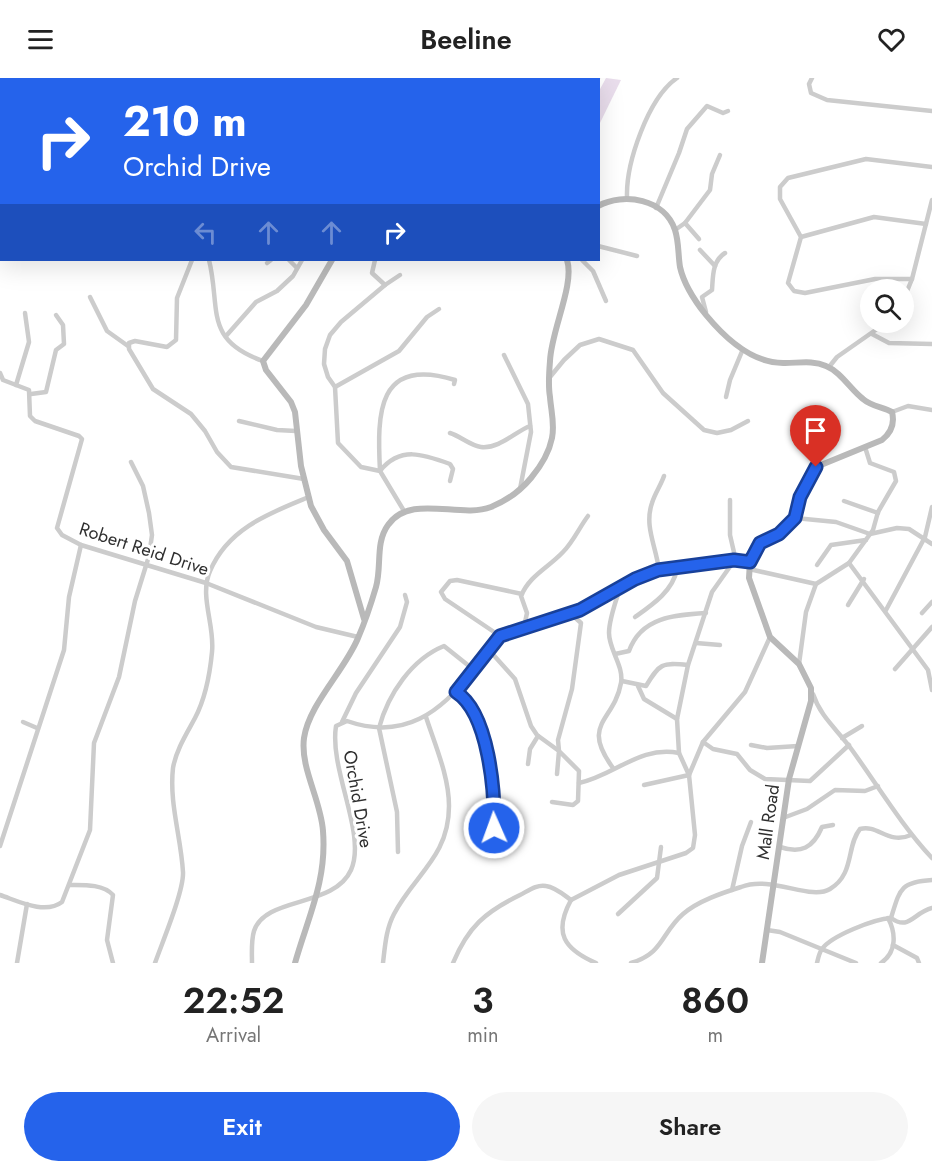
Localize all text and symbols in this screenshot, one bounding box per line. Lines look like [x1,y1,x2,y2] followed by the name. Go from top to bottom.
[420,20,512,59] text: Beeline
[24,23,57,56] icon: menu
[875,23,908,56] icon: heart
[123,91,247,152] text: 210 m
[24,102,102,180] icon: right
[123,147,271,186] text: Orchid Drive
[189,216,222,249] icon: left
[252,216,285,249] icon: ahead
[315,216,348,249] icon: ahead
[378,216,411,249] icon: right
[860,279,914,333] map controls
[860,279,914,333] button: search
[790,405,841,467] pin
[799,414,832,447] icon: arrive
[76,516,212,582] street label: Robert Reid Drive
[337,748,379,850] street label: Orchid Drive
[750,783,786,861] street label: Mall Road
[462,796,526,860] position arrow
[183,974,284,1026] text: 22:52
[472,974,494,1026] text: 3
[681,974,749,1026] text: 860
[206,1021,261,1050] text: Arrival
[467,1021,499,1050] text: min
[707,1021,723,1050] text: m
[24,1092,460,1161] button: Exit
[472,1092,908,1161] button: Share

